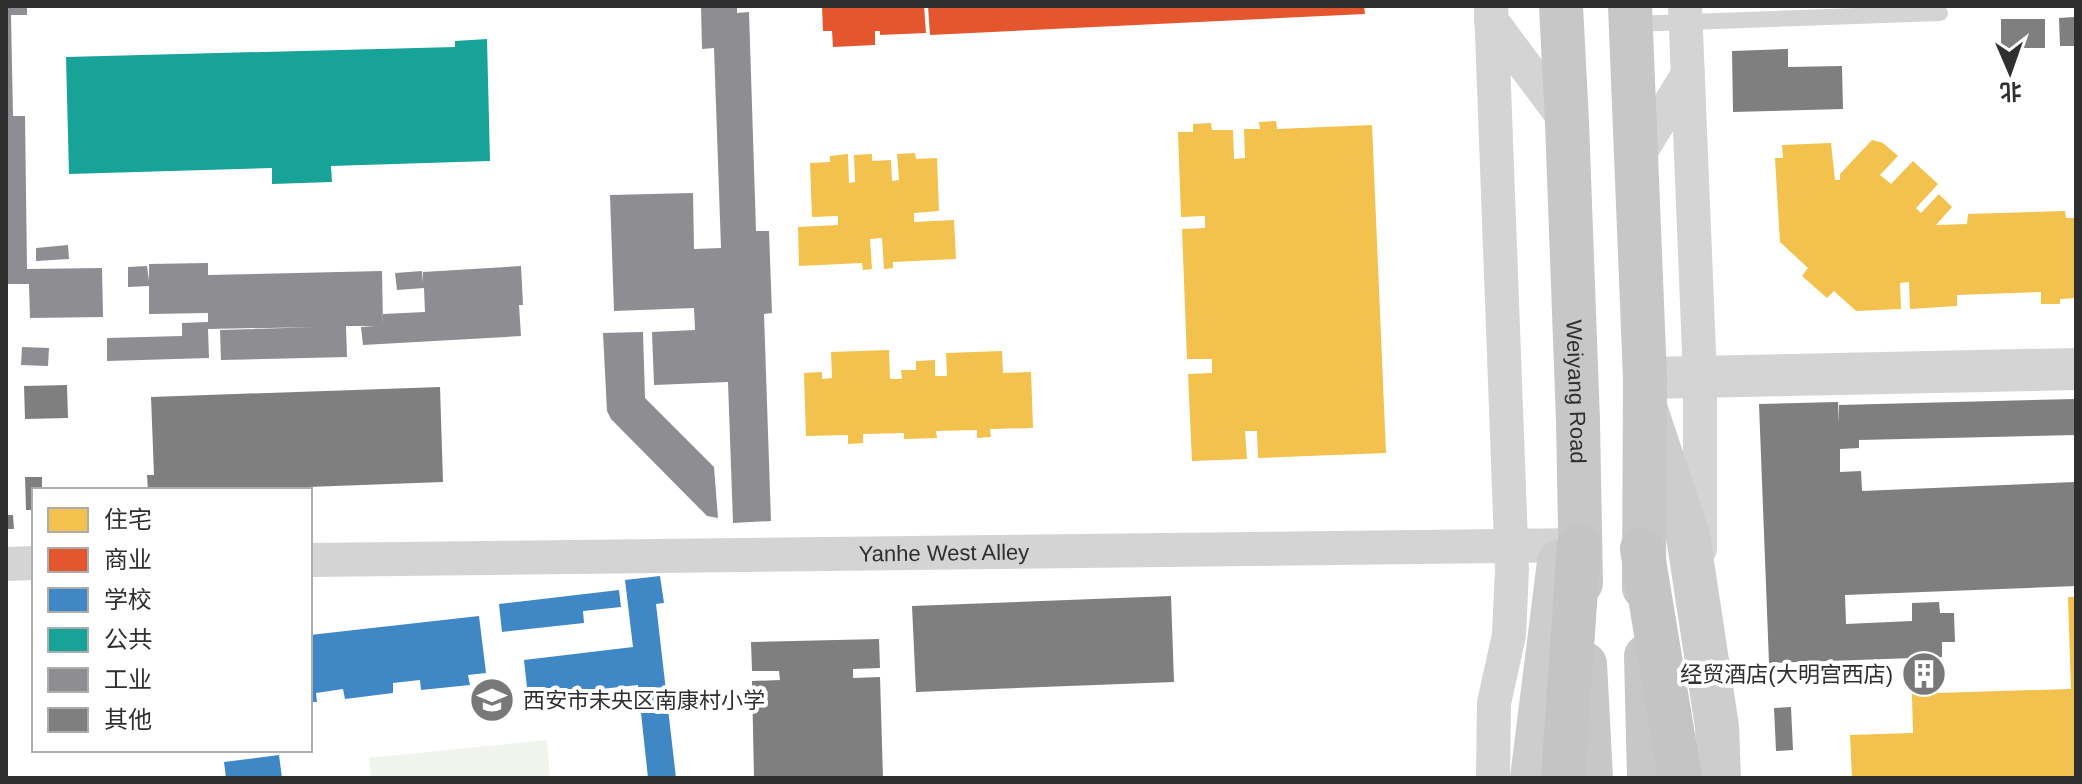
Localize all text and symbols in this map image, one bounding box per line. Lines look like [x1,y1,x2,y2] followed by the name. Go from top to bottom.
[1970,32,2050,112] north arrow
[1999,79,2022,104] text: 北
[1561,319,1591,464] street label: Weiyang Road
[32,488,312,752] legend
[104,506,152,533] text: 住宅
[859,539,1029,567] street label: Yanhe West Alley
[104,546,152,573] text: 商业
[104,586,152,613] text: 学校
[104,626,152,653] text: 公共
[1900,650,1948,698] building icon: 经贸酒店(大明宫西店)
[1680,662,1893,687] place label: 经贸酒店(大明宫西店)
[104,666,152,693] text: 工业
[468,676,516,724] school or university icon: 西安市未央区南康村小学
[523,688,765,713] place label: 西安市未央区南康村小学
[104,706,152,733] text: 其他

